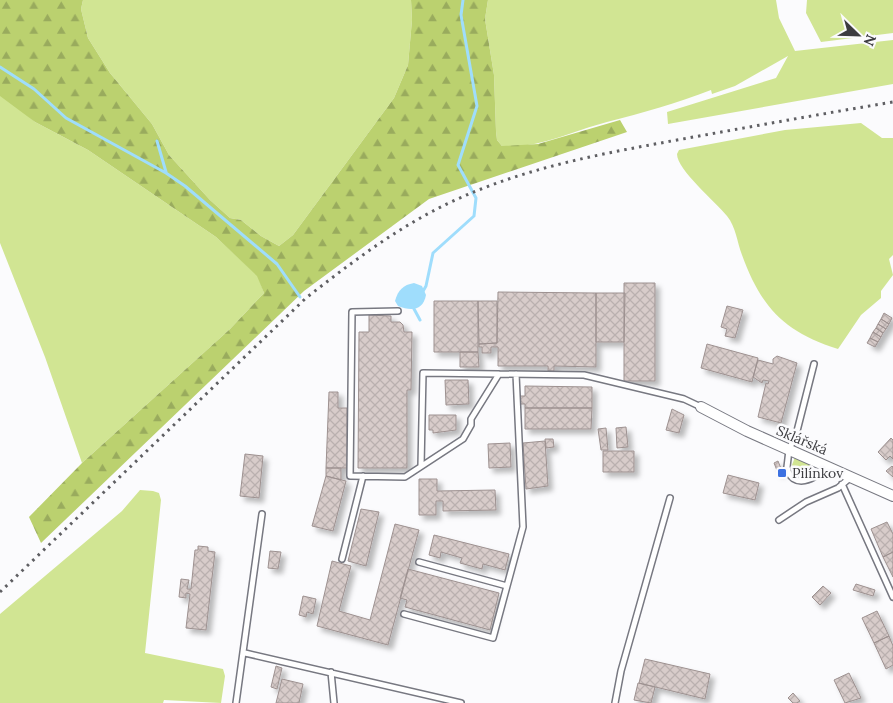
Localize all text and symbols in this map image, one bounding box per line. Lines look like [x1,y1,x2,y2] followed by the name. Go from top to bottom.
[833,10,883,60] north arrow
[859,32,880,49] text: N
[774,421,830,459] street label: Sklářská
[792,464,844,482] place label: Pilínkov
[776,467,788,479] marker: Pilínkov

